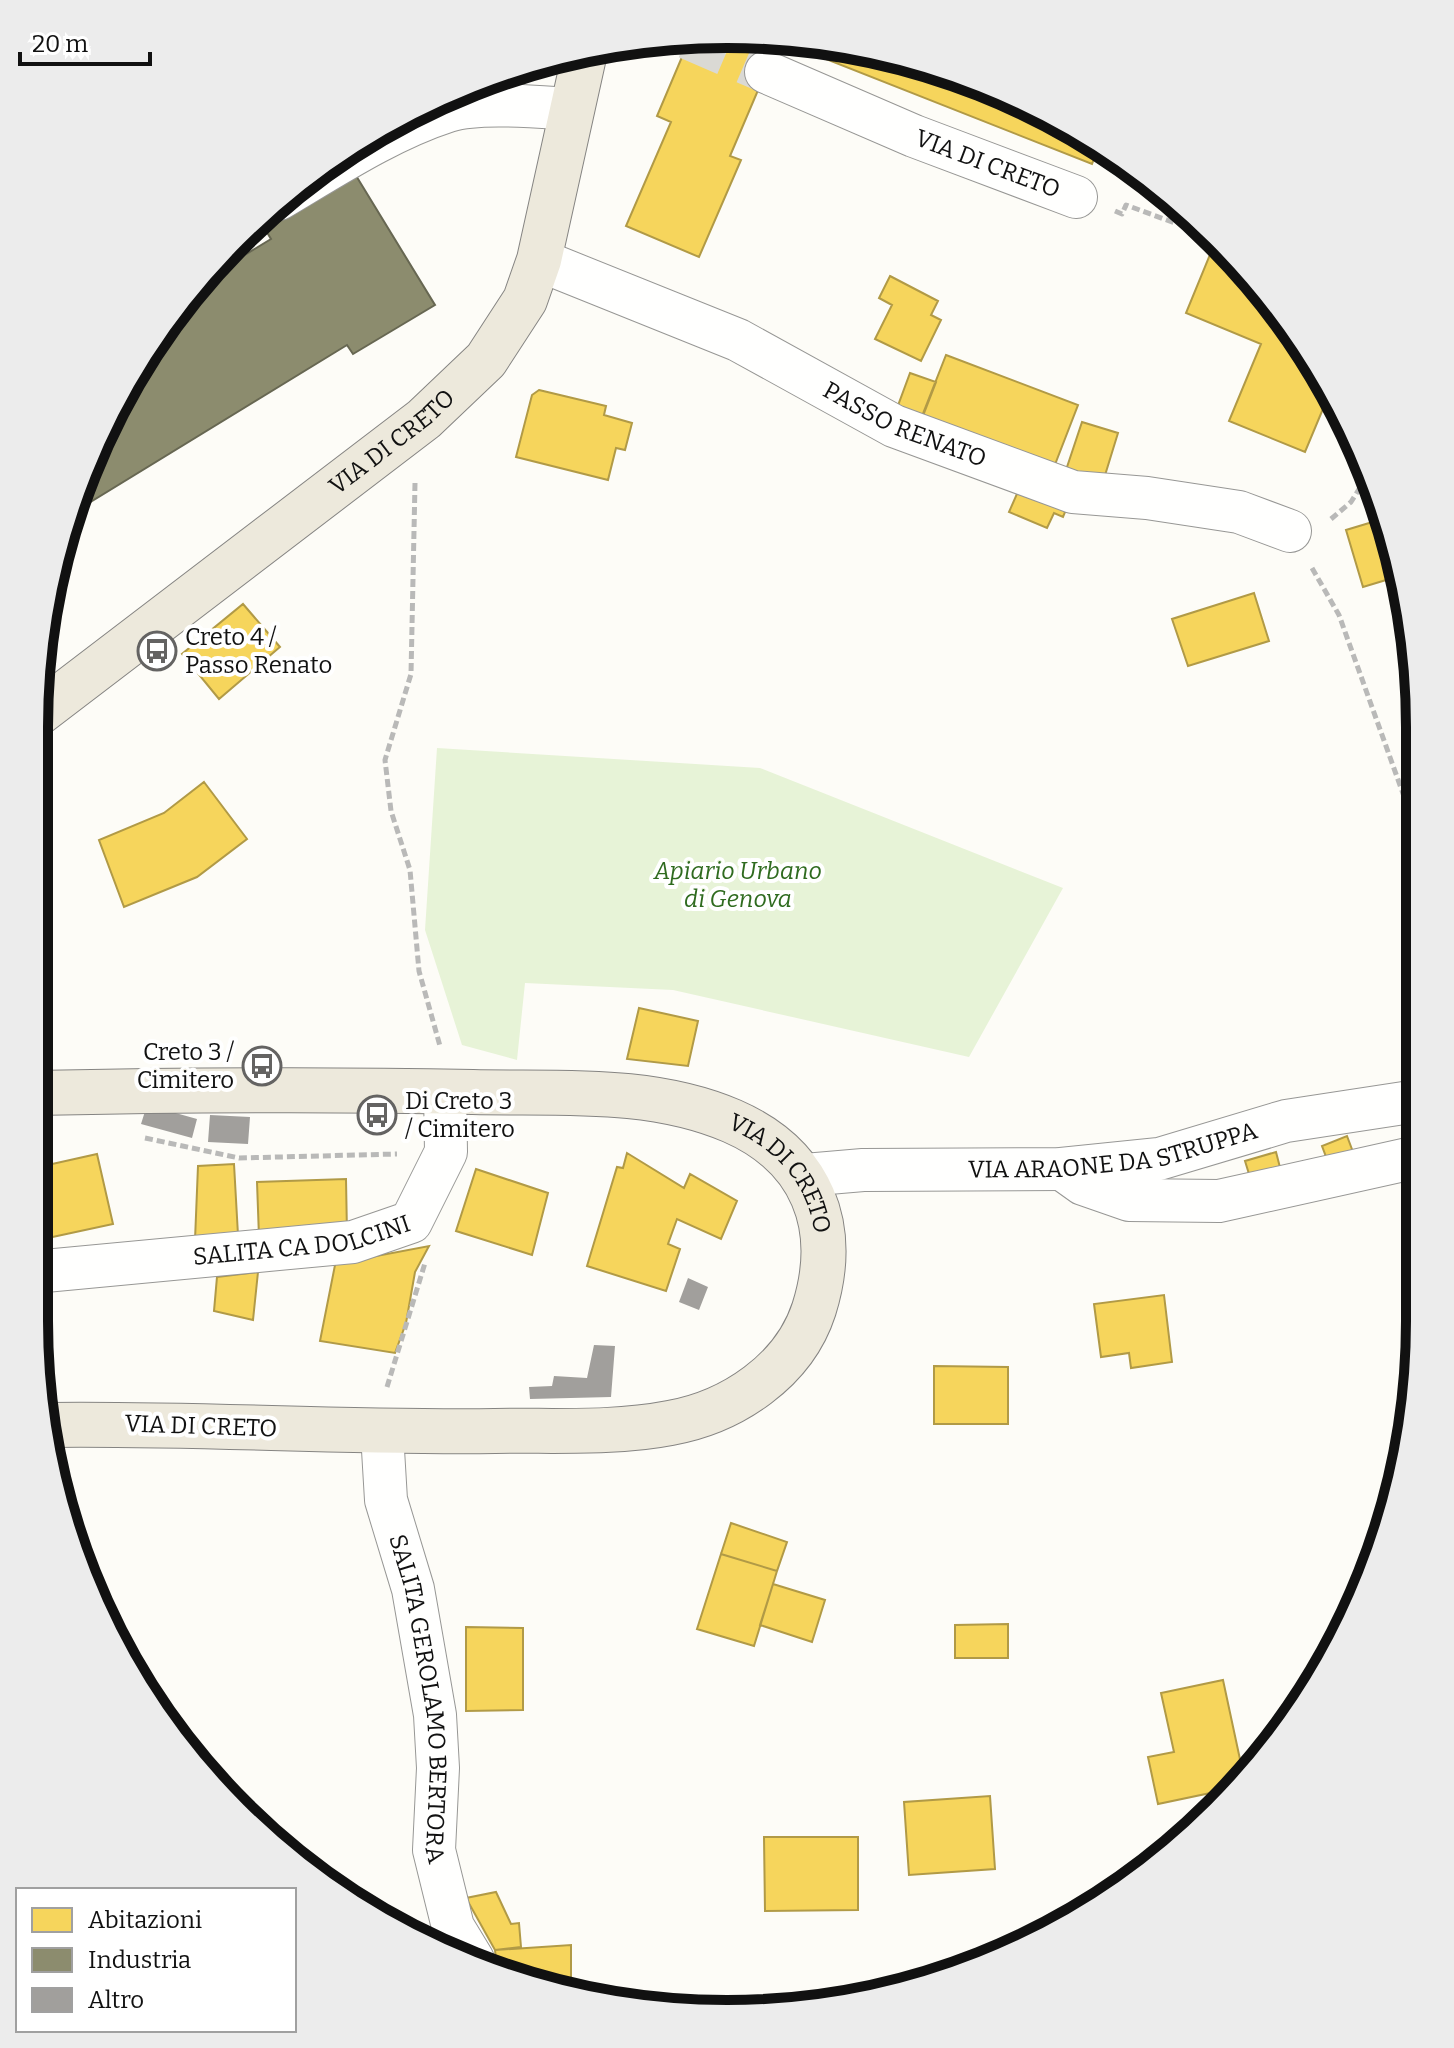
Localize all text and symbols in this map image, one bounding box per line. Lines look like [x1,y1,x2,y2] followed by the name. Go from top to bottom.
[20,16,150,66] scale bar
[32,30,88,58] text: 20 m
[911,124,1064,204] street label: VIA DI CRETO
[818,376,990,473] street label: PASSO RENATO
[324,383,460,500] street label: VIA DI CRETO
[185,623,332,679] place label: Creto 4 / Passo Renato
[136,630,178,672] bus stop icon: Creto 4 / Passo Renato
[653,857,822,913] park label: Apiario Urbano di Genova
[137,1038,234,1094] place label: Creto 3 / Cimitero
[241,1045,283,1087] bus stop icon: Creto 3 / Cimitero
[405,1087,515,1143] place label: Di Creto 3 / Cimitero
[356,1094,398,1136] bus stop icon: Di Creto 3 / Cimitero
[725,1108,836,1235] street label: VIA DI CRETO
[968,1116,1261,1183] street label: VIA ARAONE DA STRUPPA
[192,1209,414,1271] street label: SALITA CA DOLCINI
[124,1409,278,1443] street label: VIA DI CRETO
[383,1531,452,1866] street label: SALITA GEROLAMO BERTORA
[16,1888,296,2032] legend
[88,1906,202,1934] text: Abitazioni
[88,1946,191,1974] text: Industria
[88,1986,144,2014] text: Altro

